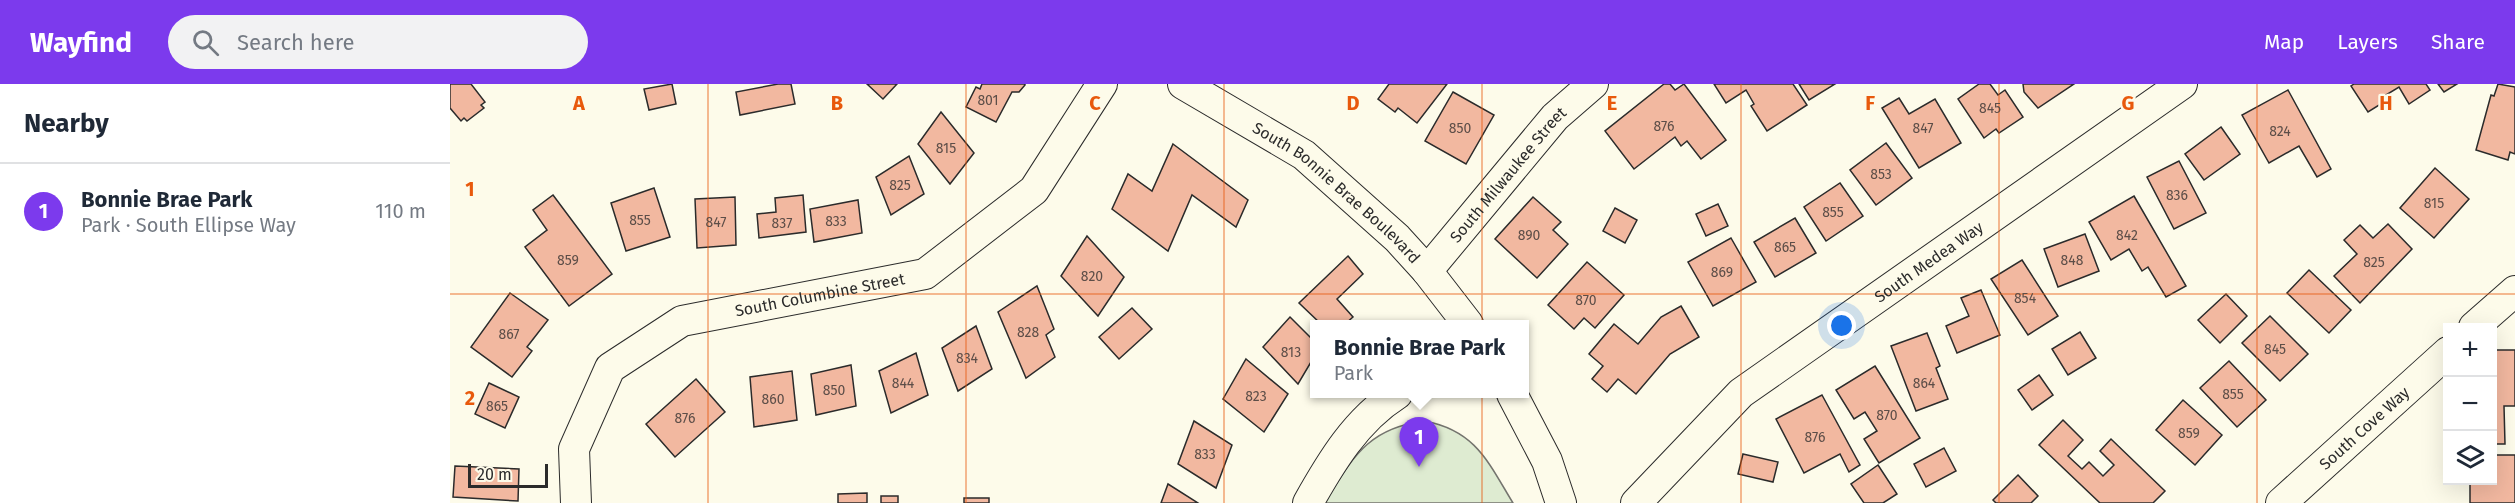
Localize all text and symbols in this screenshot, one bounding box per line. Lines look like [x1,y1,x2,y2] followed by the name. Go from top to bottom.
[168,15,588,69] search box
[30,26,132,59] text: Wayfind
[189,26,222,59] icon: search
[237,29,355,56] text: Search here
[2264,29,2304,55] text: Map
[2337,29,2398,55] text: Layers
[2431,29,2485,55] text: Share
[572,91,586,115] text: A
[831,91,843,115] text: B
[1089,91,1101,115] text: C
[1346,91,1360,115] text: D
[1607,91,1617,115] text: E
[1865,91,1875,115] text: F
[2122,91,2134,115] text: G
[2379,91,2393,115] text: H
[977,92,999,109] house number: 801
[1979,100,2001,117] house number: 845
[1446,102,1570,246] street label: South Milwaukee Street
[24,108,109,139] text: Nearby
[1250,118,1424,267] street label: South Bonnie Brae Boulevard
[1654,118,1674,135] house number: 876
[1449,120,1471,137] house number: 850
[1912,120,1934,137] house number: 847
[2269,123,2291,140] house number: 824
[936,140,956,157] house number: 815
[1870,166,1892,183] house number: 853
[465,177,475,201] text: 1
[889,177,911,194] house number: 825
[81,186,253,213] text: Bonnie Brae Park
[2166,187,2188,204] house number: 836
[2424,195,2444,212] house number: 815
[39,199,48,223] text: 1
[375,199,426,223] text: 110 m
[1822,204,1844,221] house number: 855
[629,212,651,229] house number: 855
[81,213,296,237] text: Park · South Ellipse Way
[825,213,847,230] house number: 833
[705,214,727,231] house number: 847
[772,215,792,232] house number: 837
[1871,217,1987,306] street label: South Medea Way
[1518,227,1541,244] house number: 890
[2116,227,2138,244] house number: 842
[1774,239,1796,256] house number: 865
[557,252,579,269] house number: 859
[2061,252,2084,269] house number: 848
[2363,254,2385,271] house number: 825
[1711,264,1733,281] house number: 869
[1081,268,1103,285] house number: 820
[733,269,906,320] street label: South Columbine Street
[2014,290,2037,307] house number: 854
[1575,292,1597,309] house number: 870
[1827,311,1856,340] your location
[1310,320,1529,398] popup
[2443,323,2497,485] map controls
[2443,323,2497,377] button: +
[1017,324,1039,341] house number: 828
[498,326,520,343] house number: 867
[1334,334,1505,361] text: Bonnie Brae Park
[2264,341,2286,358] house number: 845
[1281,344,1301,361] house number: 813
[956,350,979,367] house number: 834
[1334,361,1373,385] text: Park
[892,375,915,392] house number: 844
[1913,375,1936,392] house number: 864
[2443,377,2497,431] button: −
[823,382,845,399] house number: 850
[2315,382,2413,473] street label: South Cove Way
[465,386,475,410] text: 2
[2222,386,2244,403] house number: 855
[1245,388,1267,405] house number: 823
[762,391,785,408] house number: 860
[486,398,508,415] house number: 865
[1876,407,1898,424] house number: 870
[675,410,695,427] house number: 876
[1400,418,1438,467] pin: 1
[2178,425,2200,442] house number: 859
[1805,429,1825,446] house number: 876
[2443,431,2497,485] button: layers
[1194,446,1216,463] house number: 833
[468,461,548,488] scale bar
[477,465,512,484] text: 20 m

